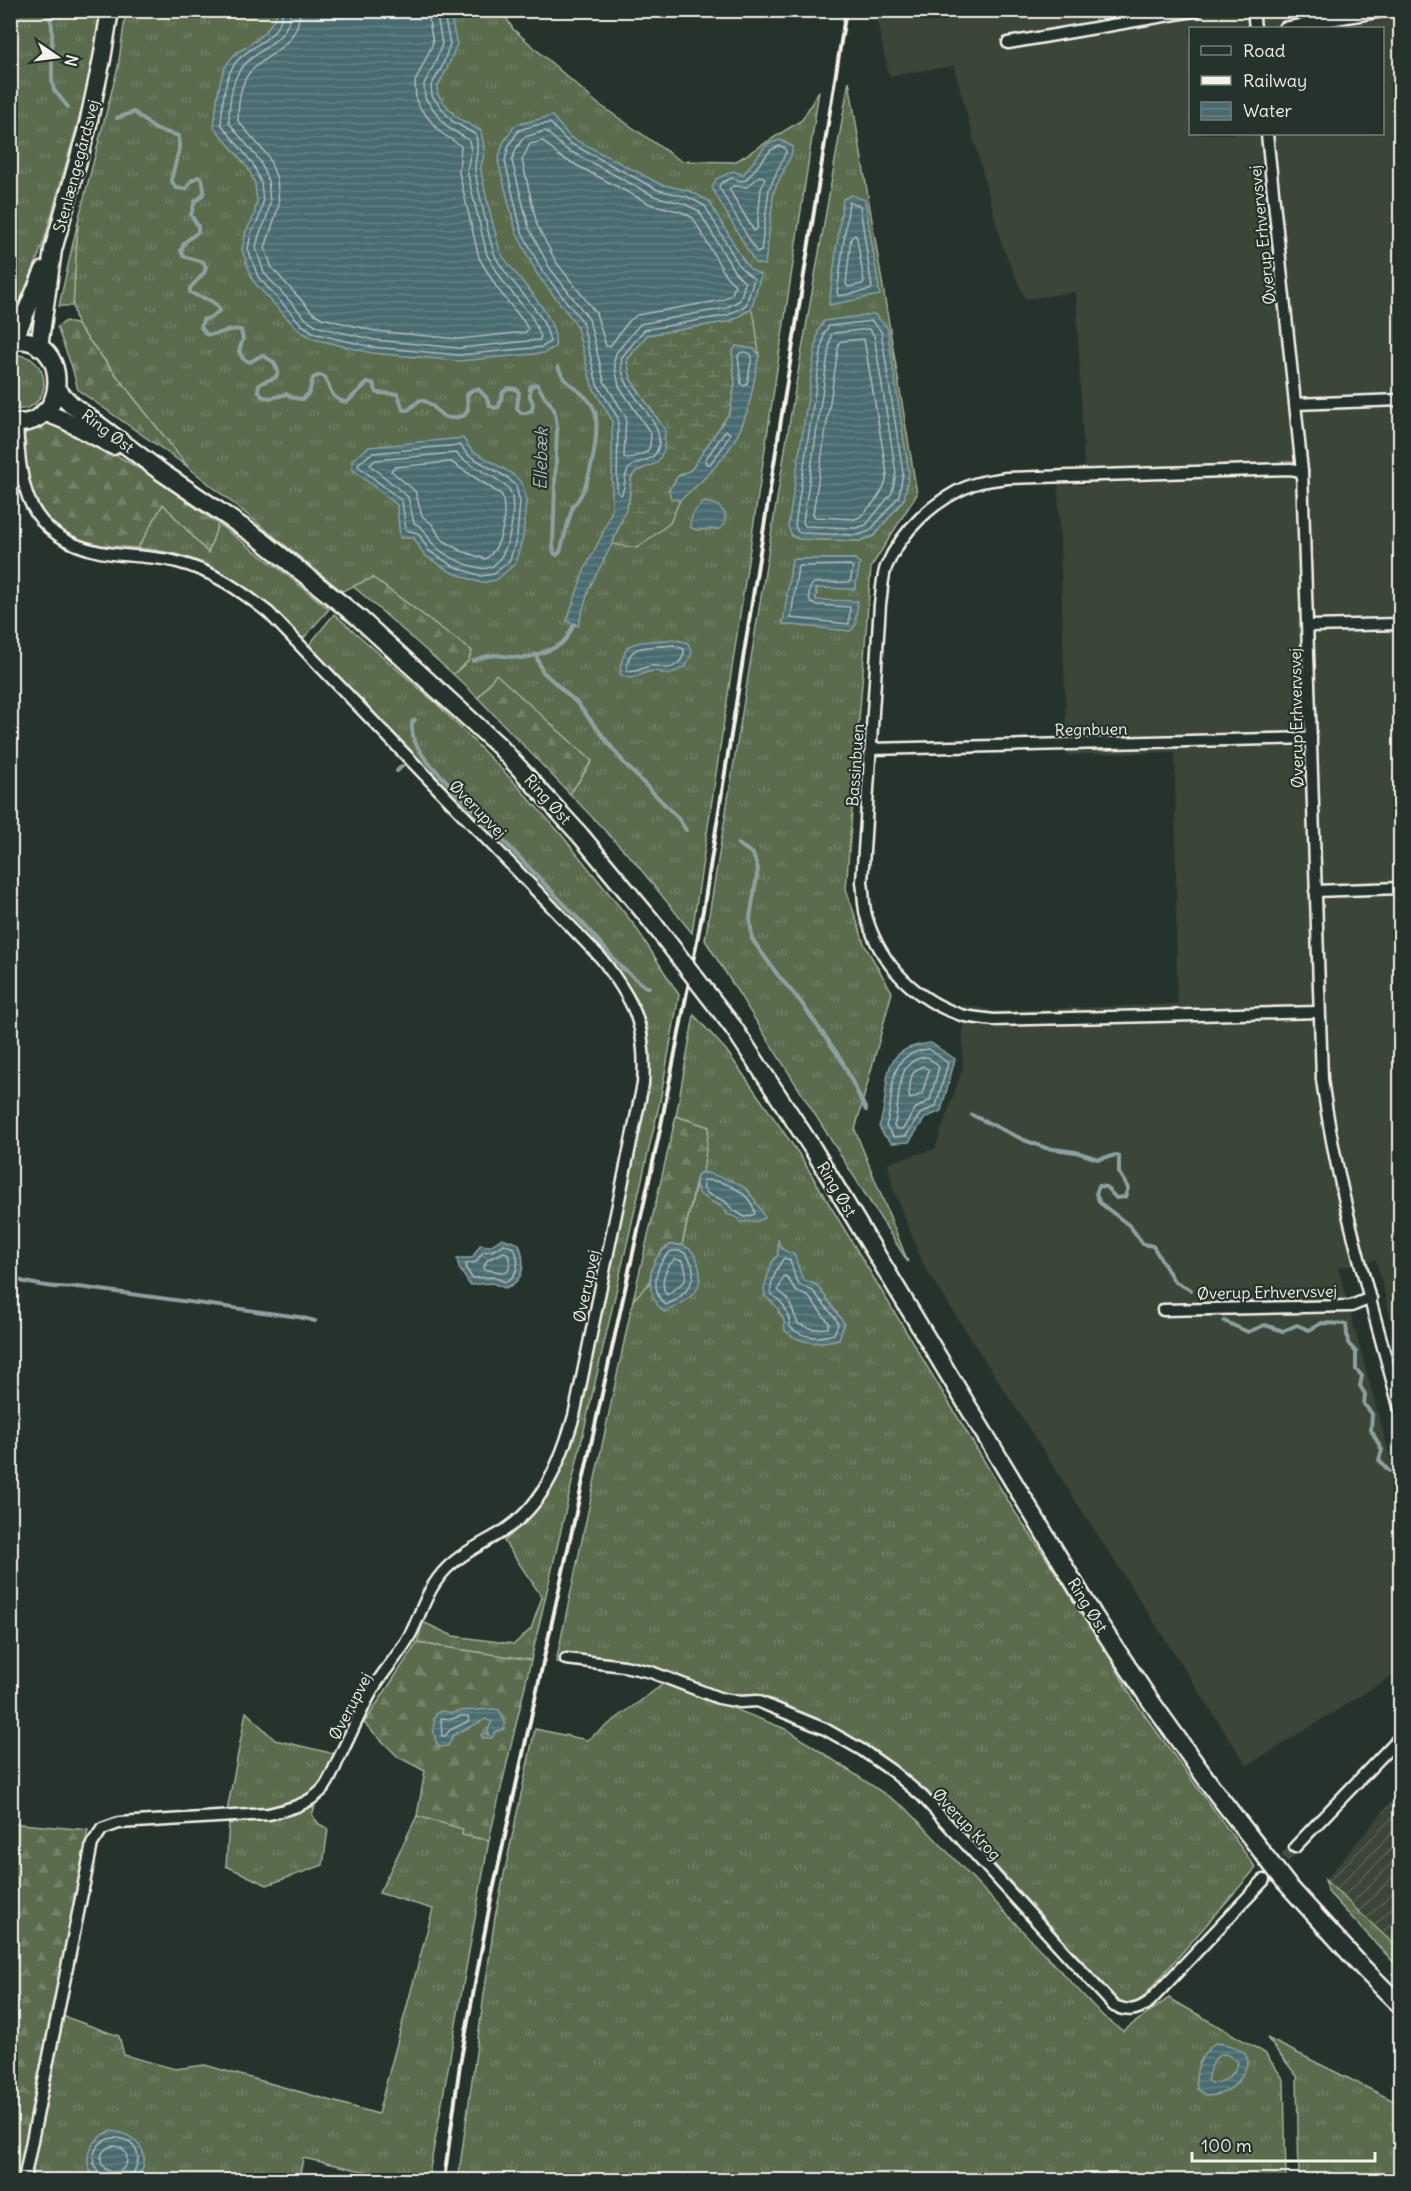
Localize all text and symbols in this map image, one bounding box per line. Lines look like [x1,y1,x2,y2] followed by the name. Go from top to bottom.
[27,27,87,87] north arrow
[1189,27,1384,135] legend
[1243,39,1286,62] text: Road
[61,53,83,68] text: N
[1243,69,1307,92] text: Railway
[49,97,103,235] street label: Stenlængegårdsvej
[1243,99,1293,122] text: Water
[1245,164,1279,306] street label: Øverup Erhvervsvej
[78,405,139,458] street label: Ring Øst
[528,426,553,490] water label: Ellebæk
[1285,648,1307,788] street label: Øverup Erhvervsvej
[1055,718,1127,740] street label: Regnbuen
[842,723,868,807] street label: Bassinbuen
[520,770,576,829] street label: Ring Øst
[445,776,511,842] street label: Øverupvej
[813,1158,861,1221] street label: Ring Øst
[569,1248,603,1324] street label: Øverupvej
[1197,1281,1337,1303] street label: Øverup Erhvervsvej
[1063,1574,1113,1636] street label: Ring Øst
[324,1669,376,1743] street label: Øverupvej
[928,1784,1006,1864] street label: Øverup Krog
[1192,2125,1375,2163] scale bar
[1201,2134,1252,2157] text: 100 m

